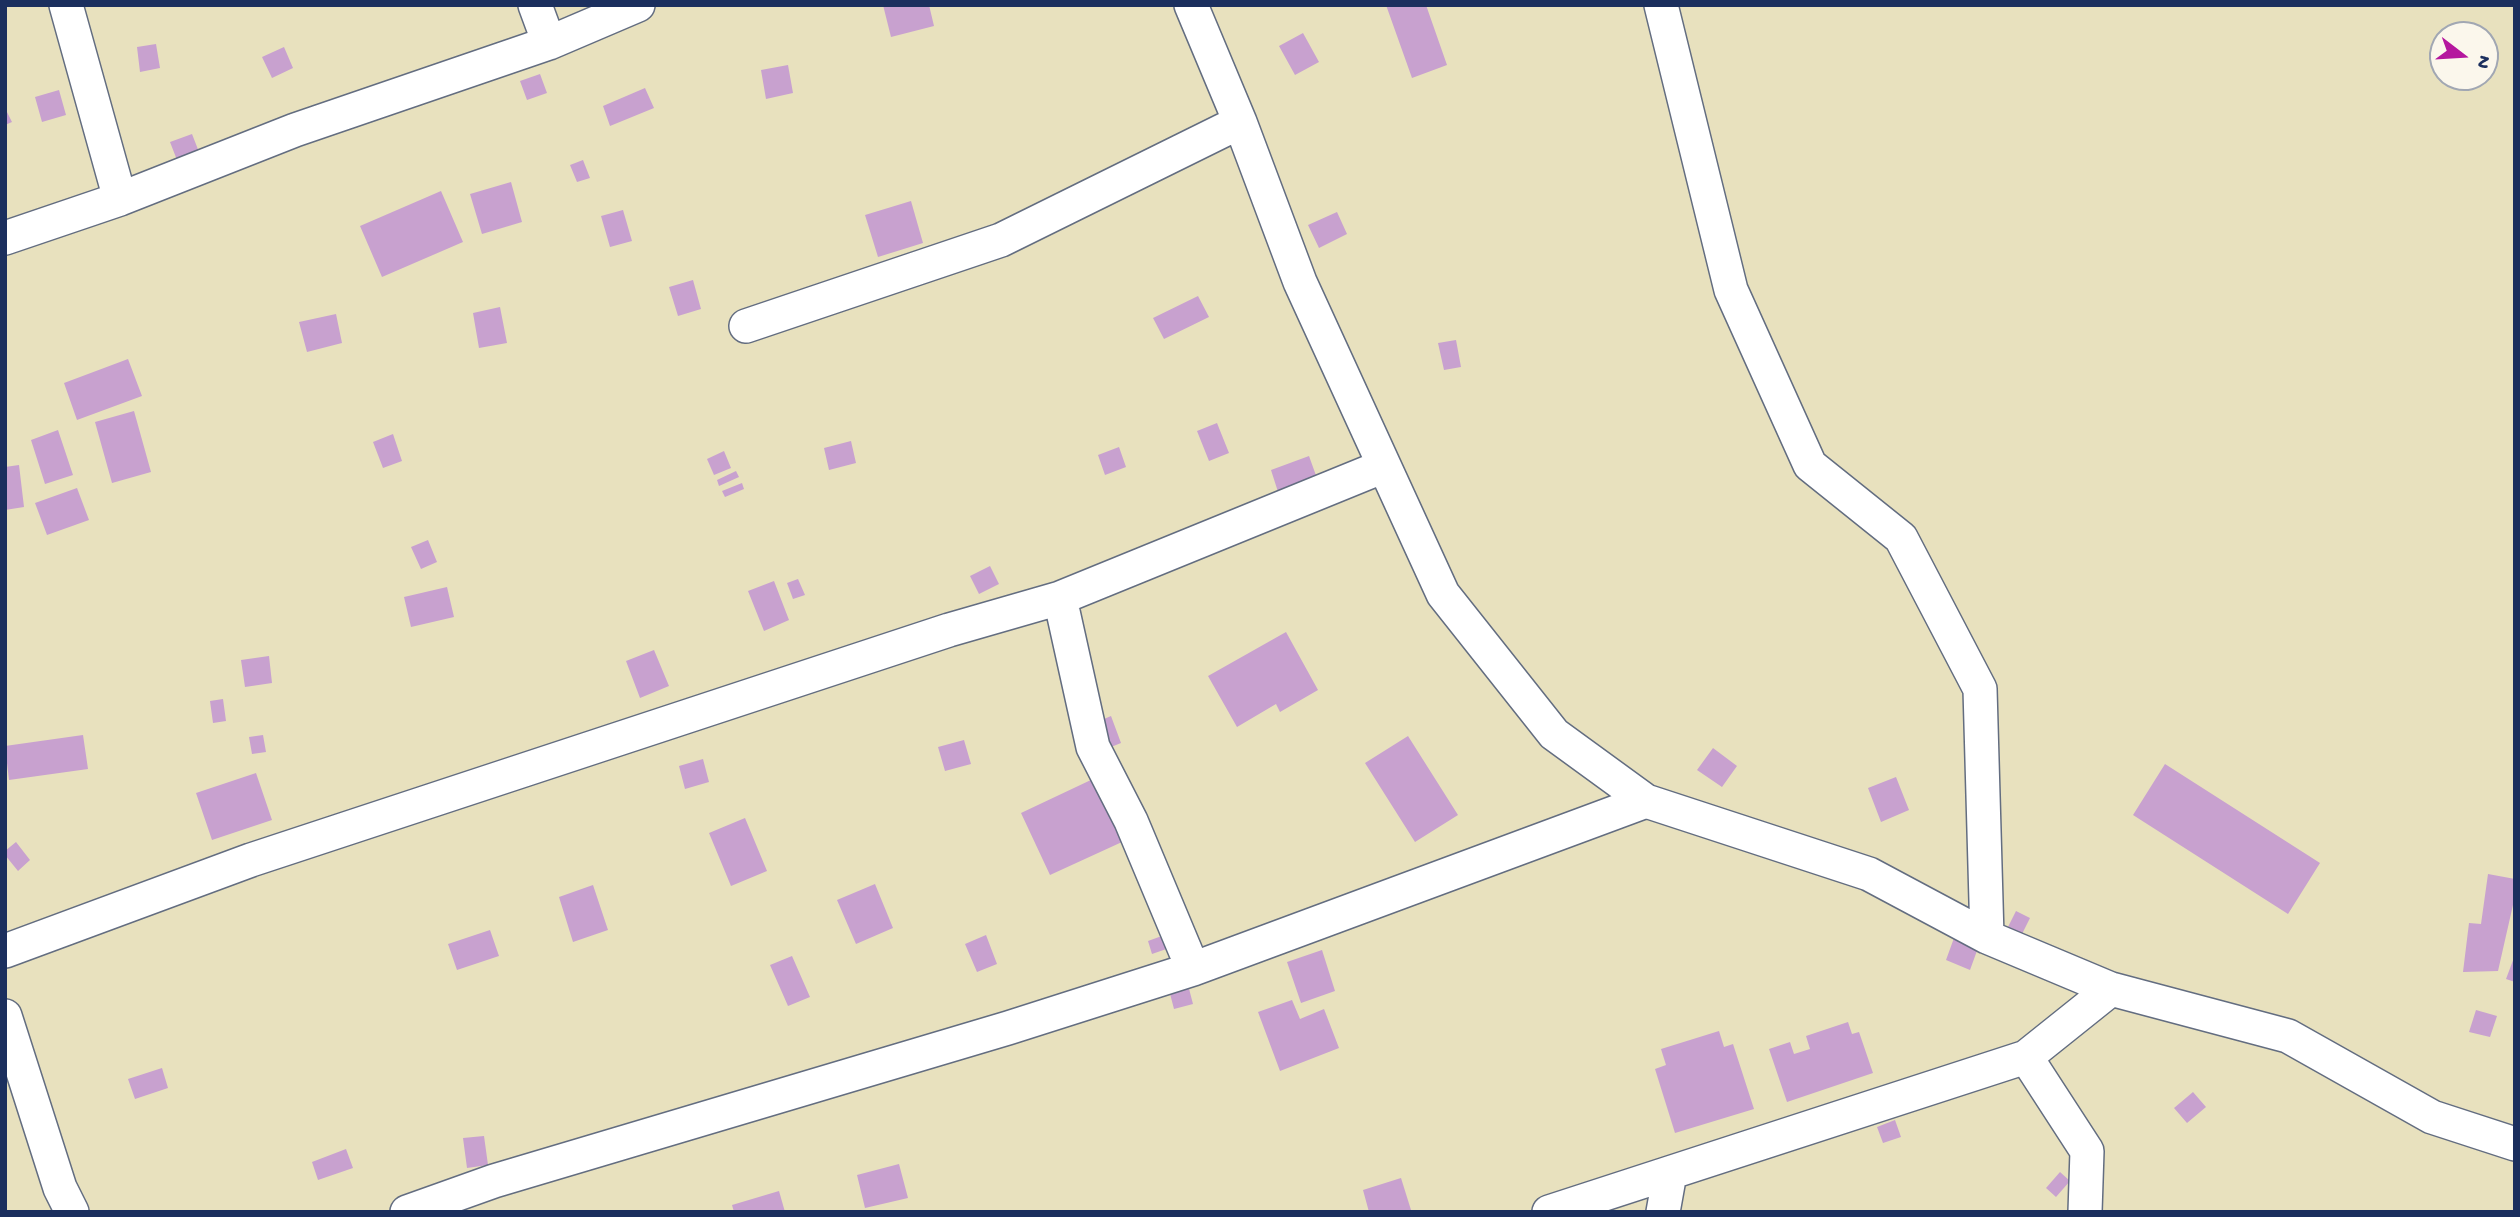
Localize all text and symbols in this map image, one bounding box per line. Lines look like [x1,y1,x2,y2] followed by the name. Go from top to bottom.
[2429,21,2499,91] north arrow
[2470,52,2495,71] text: N

